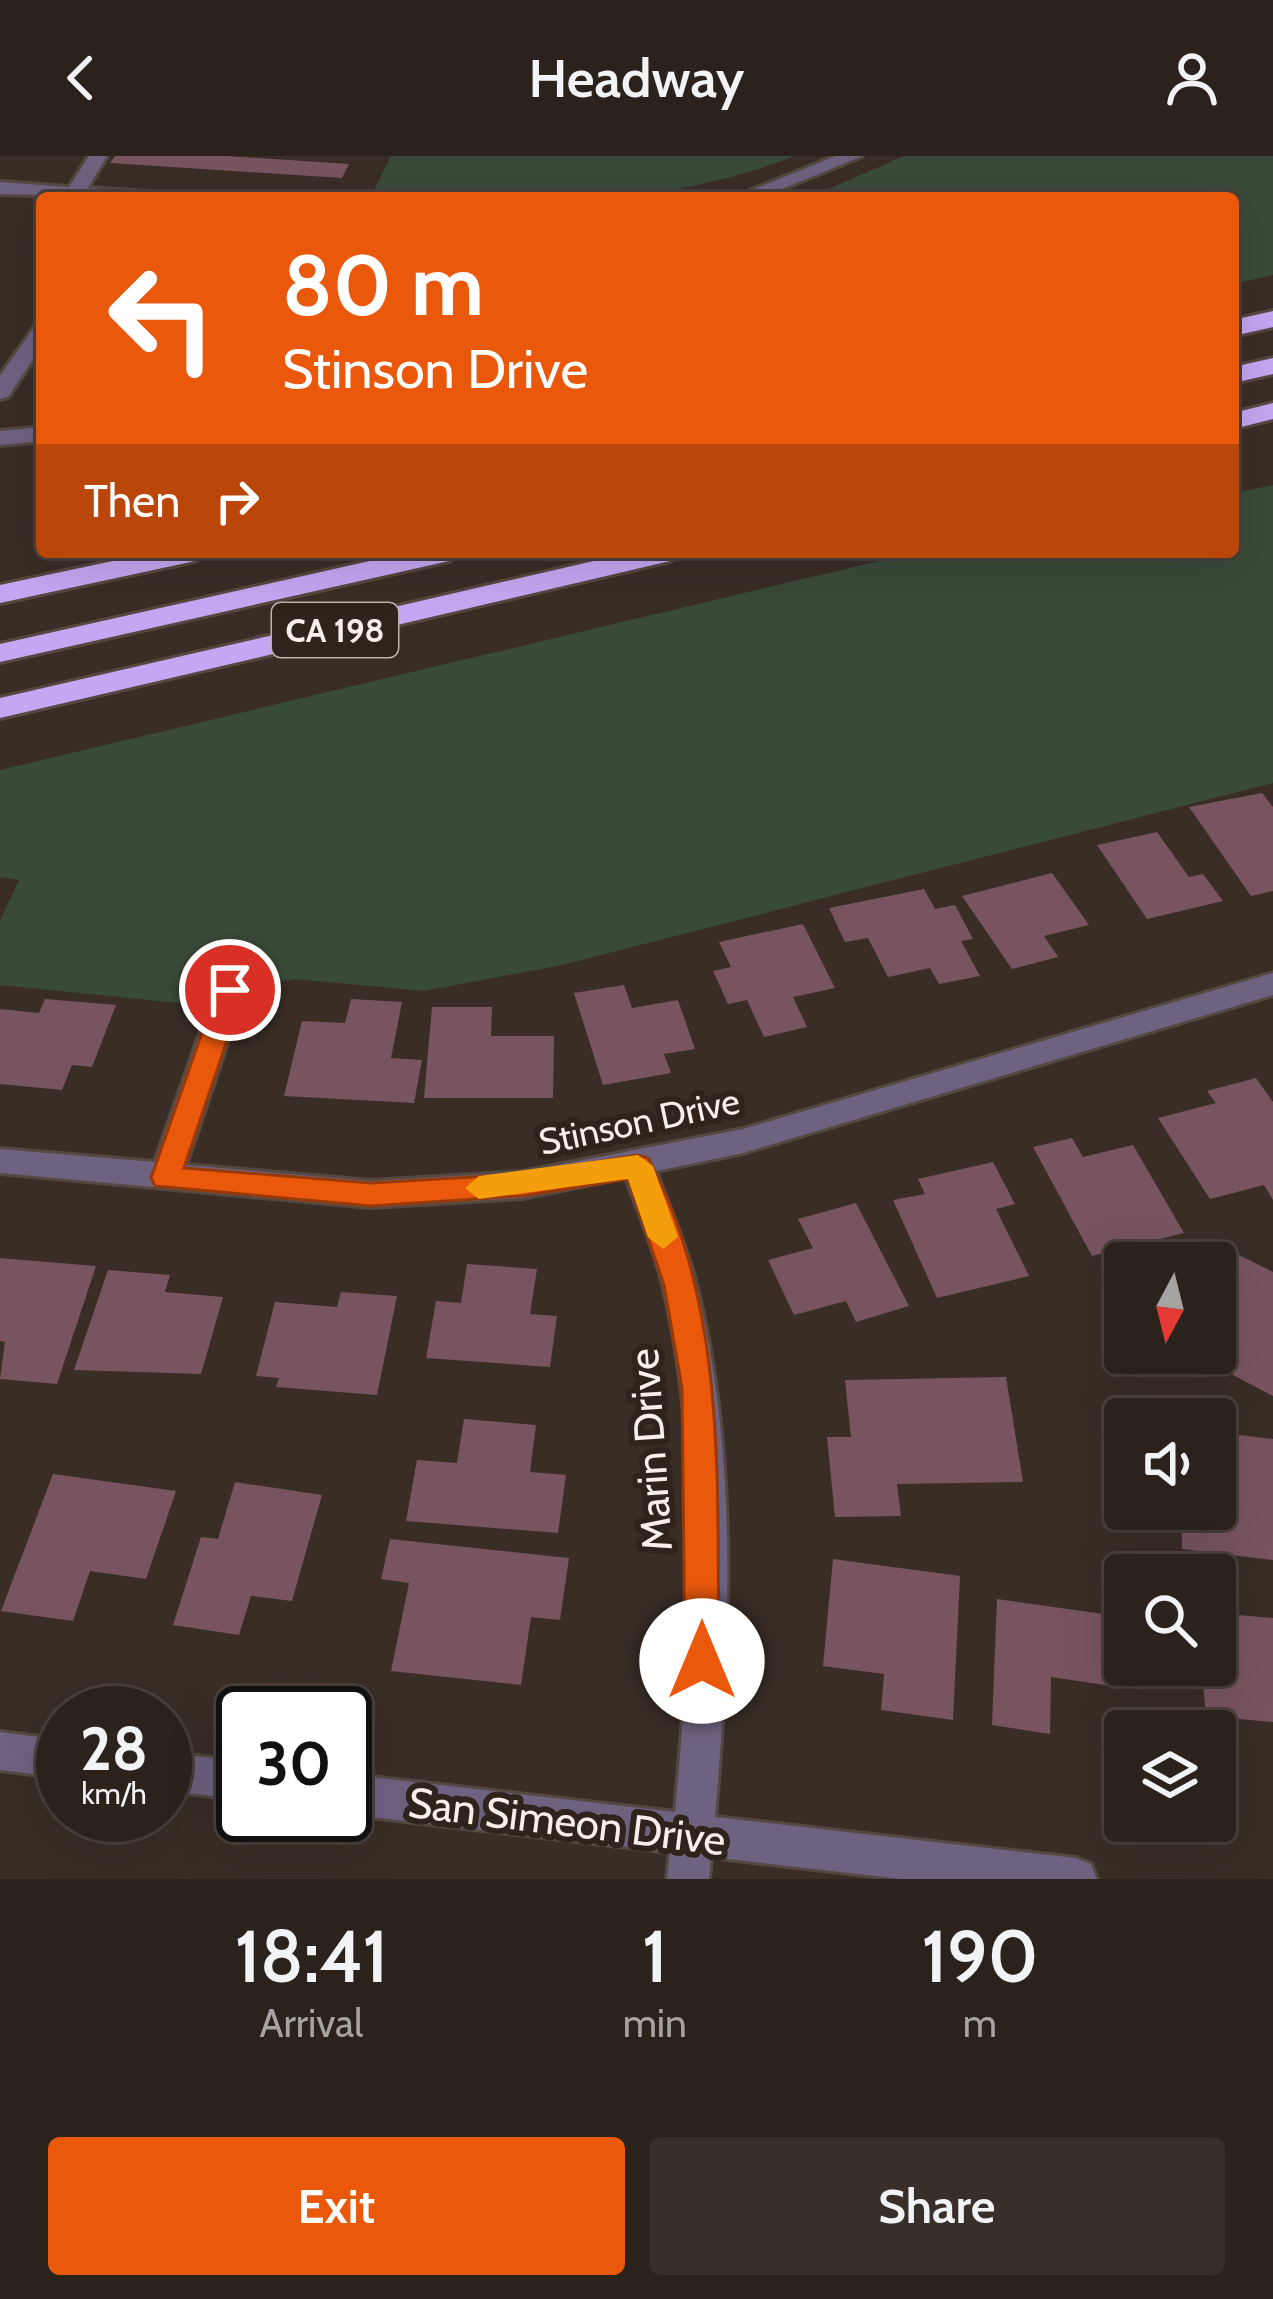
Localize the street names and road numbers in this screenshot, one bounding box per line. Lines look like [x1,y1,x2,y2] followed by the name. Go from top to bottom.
[272,603,398,657] road number: CA 198
[535,1078,743,1164] street label: Stinson Drive
[617,1347,683,1553] street label: Marin Drive
[405,1776,729,1866] street label: San Simeon Drive

